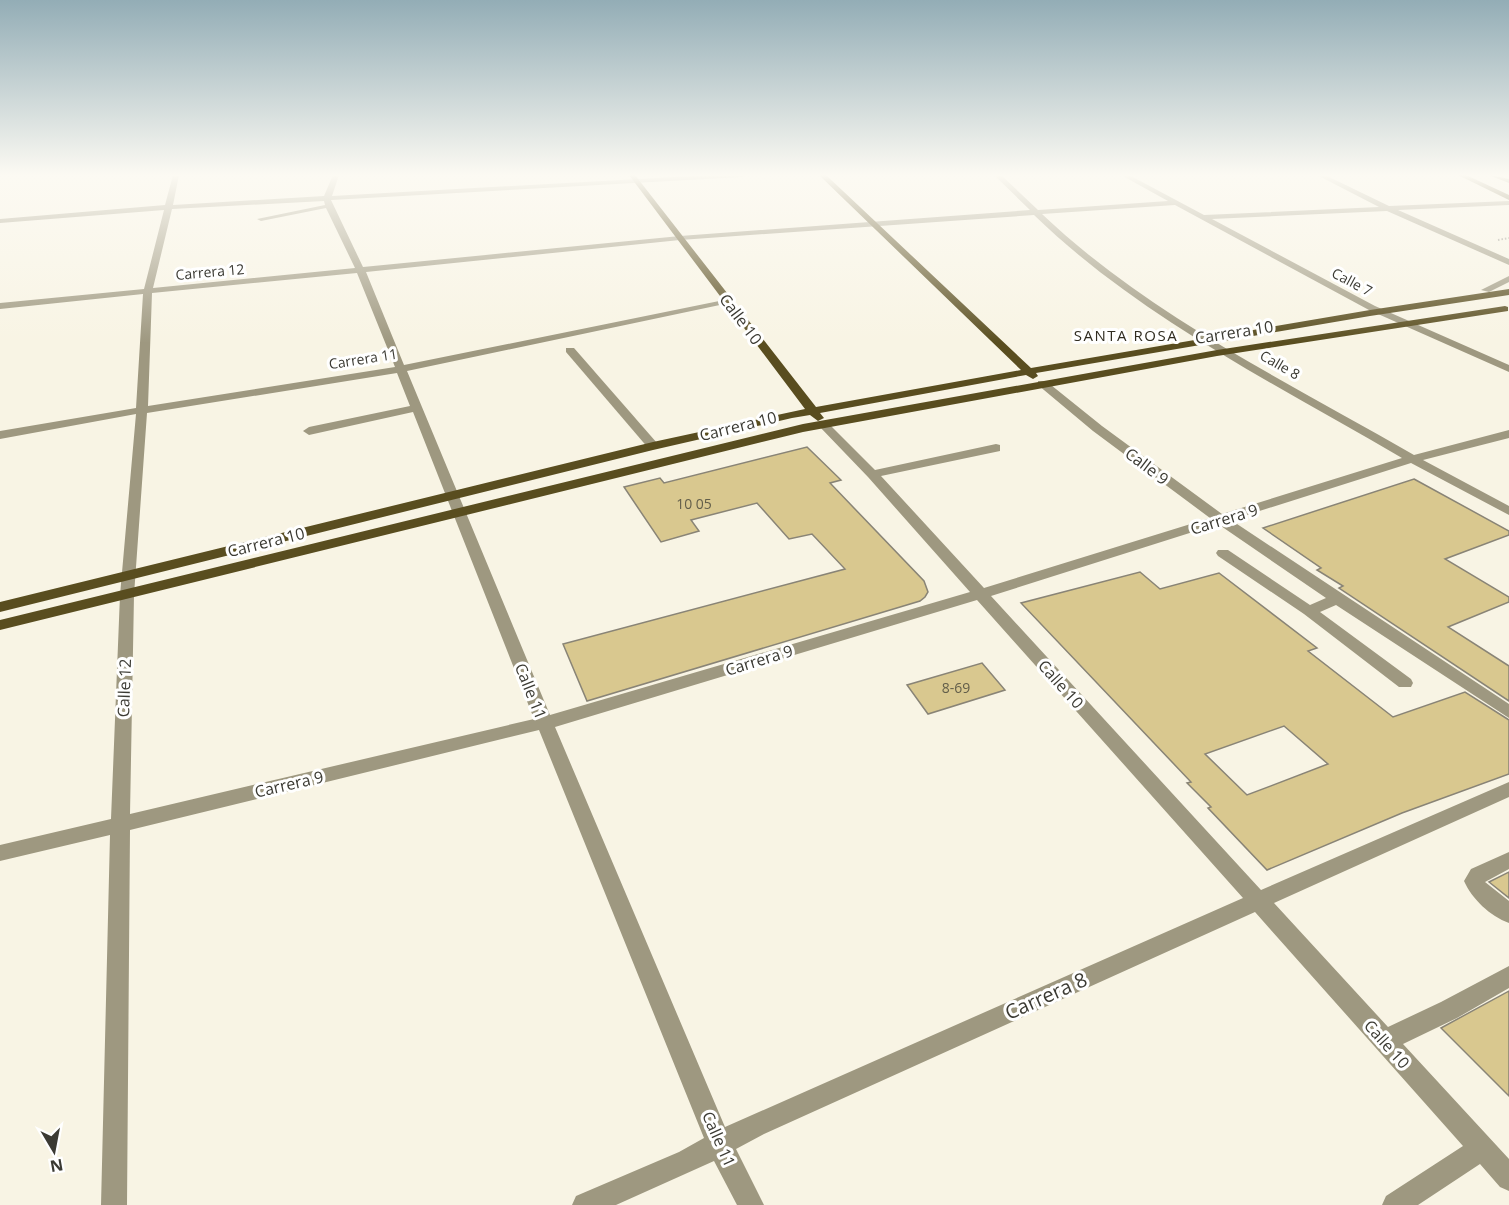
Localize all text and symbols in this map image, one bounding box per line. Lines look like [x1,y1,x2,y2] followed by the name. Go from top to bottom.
[175,259,245,284] street label: Carrera 12
[1329,263,1376,300] street label: Calle 7
[715,289,767,349] street label: Calle 10
[1193,315,1275,349] street label: Carrera 10
[1074,325,1178,345] district label: SANTA ROSA
[327,344,399,373] street label: Carrera 11
[1257,346,1304,384] street label: Calle 8
[697,406,779,446] street label: Carrera 10
[1121,442,1173,490] street label: Calle 9
[676,494,712,513] house number: 10 05
[1187,498,1261,540] street label: Carrera 9
[225,522,307,562] street label: Carrera 10
[722,639,796,681] street label: Carrera 9
[1033,655,1089,713] street label: Calle 10
[112,658,136,718] street label: Calle 12
[510,660,552,722] street label: Calle 11
[942,678,970,697] house number: 8-69
[253,765,325,803] street label: Carrera 9
[1000,965,1091,1026] street label: Carrera 8
[1359,1015,1415,1073] street label: Calle 10
[697,1108,741,1170] street label: Calle 11
[24,1121,84,1181] north arrow
[48,1154,65,1178] text: N

